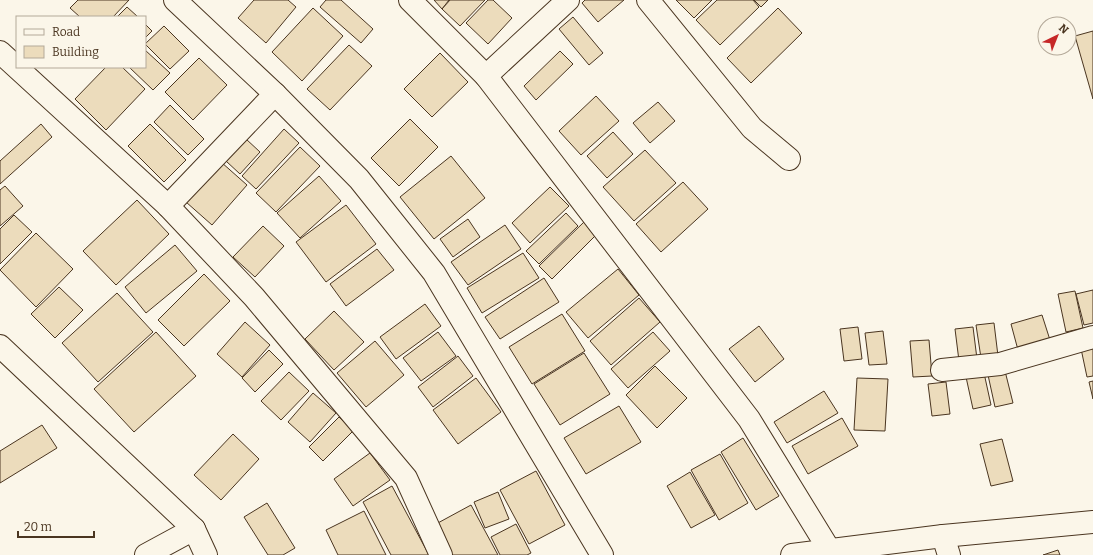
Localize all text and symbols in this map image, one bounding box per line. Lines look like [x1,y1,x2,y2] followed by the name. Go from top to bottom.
[16,16,146,68] legend
[1037,16,1077,56] north arrow
[1056,21,1071,37] text: N
[52,25,80,39] text: Road
[52,45,99,59] text: Building
[18,513,94,539] scale bar
[24,520,53,534] text: 20 m

